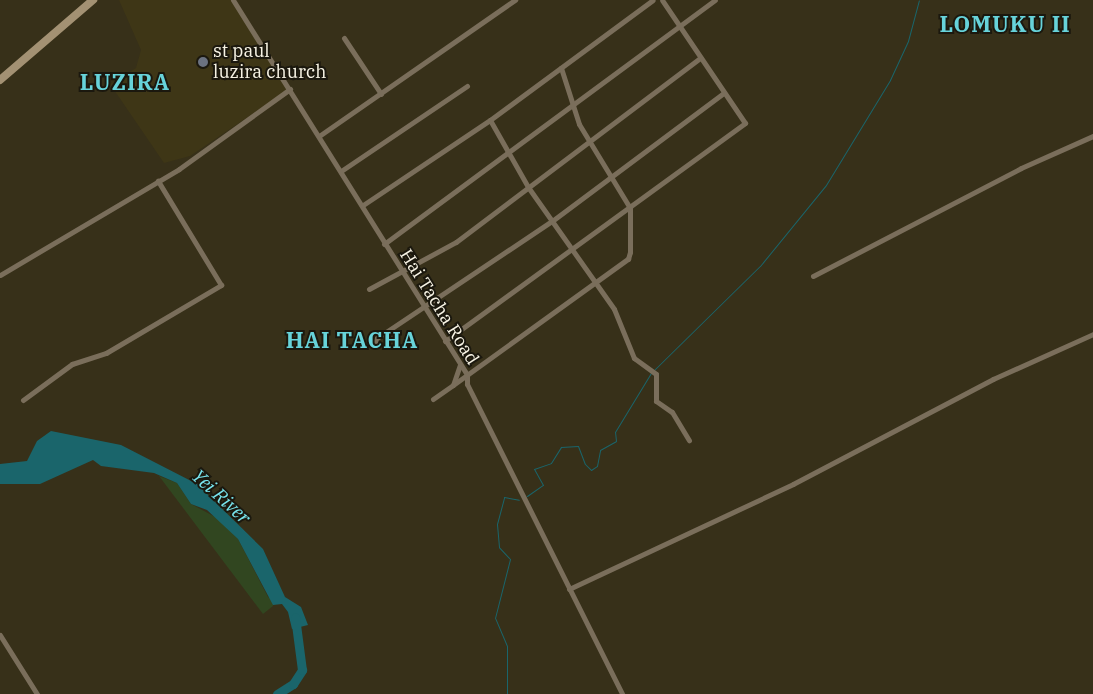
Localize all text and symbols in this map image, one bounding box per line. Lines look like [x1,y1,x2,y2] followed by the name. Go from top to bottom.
[938,11,1072,37] district label: LOMUKU II
[213,41,326,84] place label: st paul luzira church
[197,56,209,68] marker: st paul luzira church
[79,69,171,95] district label: LUZIRA
[395,245,483,369] street label: Hai Tacha Road
[285,327,419,353] district label: HAI TACHA
[187,465,255,529] water label: Yei River

